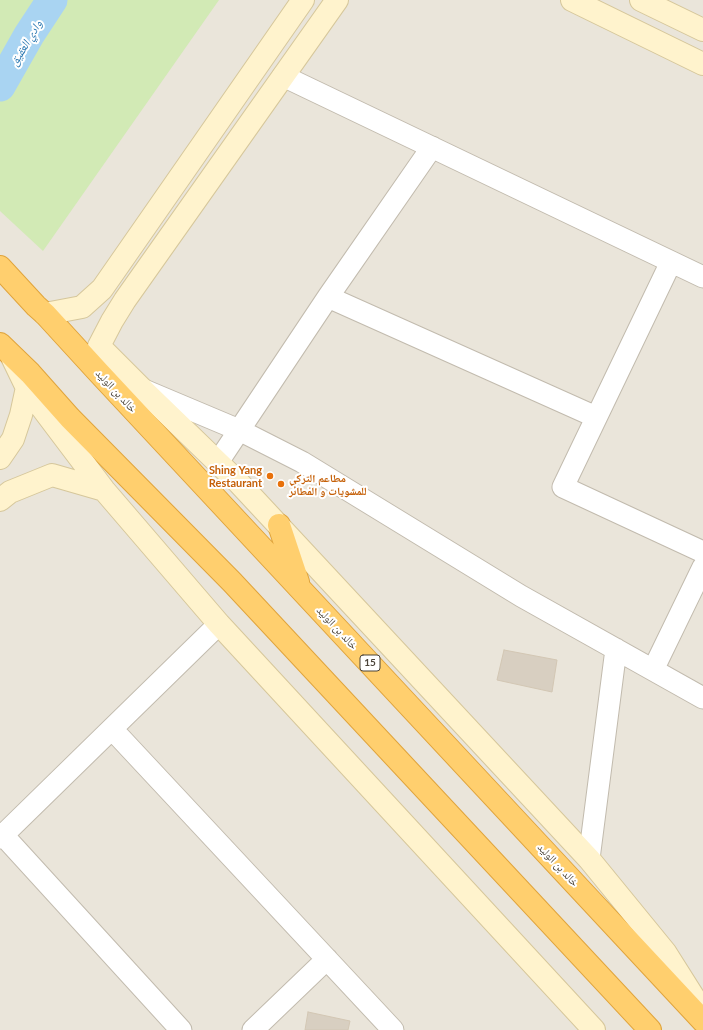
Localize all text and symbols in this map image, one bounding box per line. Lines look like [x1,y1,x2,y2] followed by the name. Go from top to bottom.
[7,18,45,68] water label: وادي العقيق
[93,367,139,415] street label: خالد بن الوليد
[209,463,262,489] place label: Shing Yang Restaurant
[265,471,275,481] marker: Shing Yang Restaurant
[289,471,367,497] place label: مطاعم التركي للمشويات و الفطائر
[276,479,286,489] marker: مطاعم التركي للمشويات و الفطائر
[314,604,360,652] street label: خالد بن الوليد
[360,655,380,671] road number: 15
[535,841,581,889] street label: خالد بن الوليد

